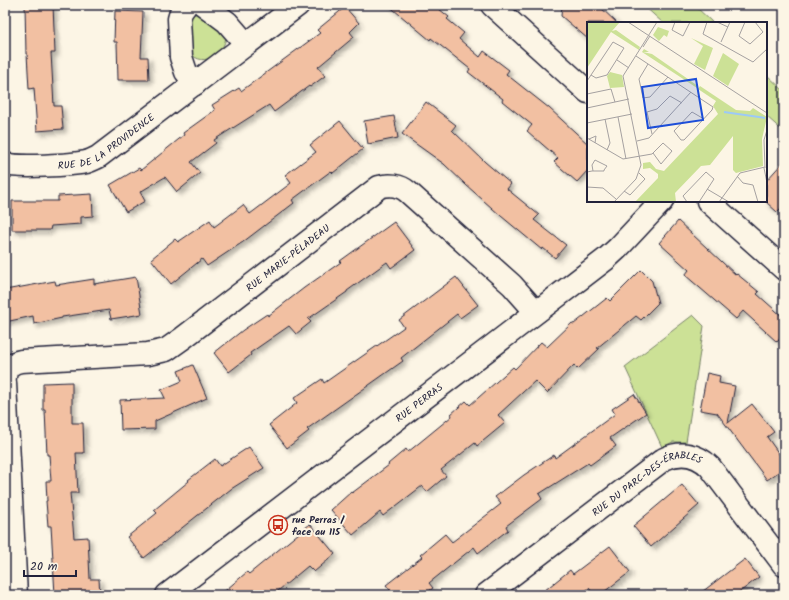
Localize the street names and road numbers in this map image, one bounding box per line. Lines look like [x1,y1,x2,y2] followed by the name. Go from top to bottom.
[57,109,159,174] street label: RUE DE LA PROVIDENCE
[243,221,334,296] street label: RUE MARIE-PÉLADEAU
[392,379,447,427] street label: RUE PERRAS
[589,448,706,521] street label: RUE DU PARC-DES-ÉRABLES

